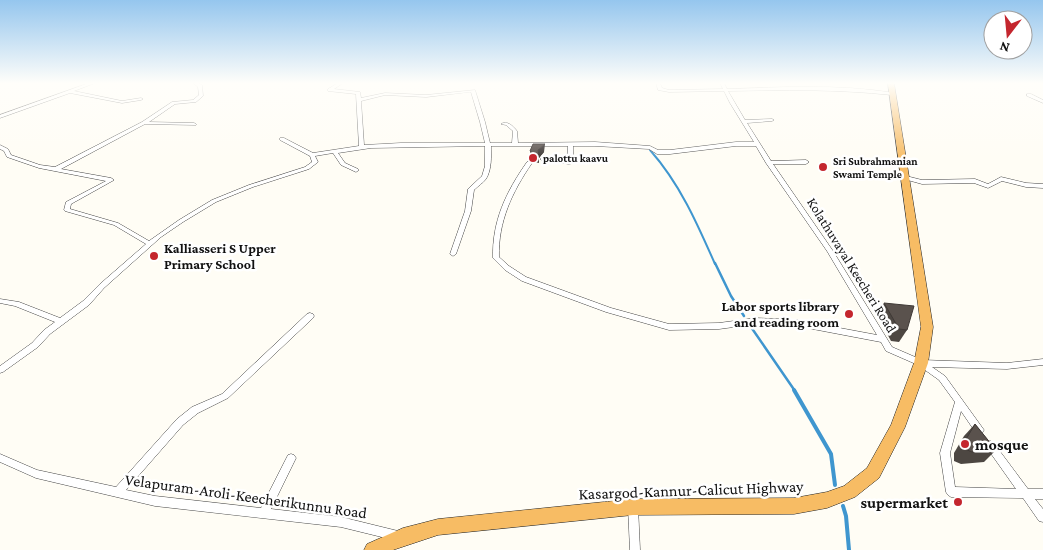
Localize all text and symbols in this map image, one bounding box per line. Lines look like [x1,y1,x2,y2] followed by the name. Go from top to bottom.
[983,10,1033,60] north arrow
[997,38,1011,57] text: N
[527,152,539,164] marker: palottu kaavu
[543,152,609,164] place label: palottu kaavu
[833,155,918,180] place label: Sri Subrahmanian Swami Temple
[817,161,829,173] marker: Sri Subrahmanian Swami Temple
[804,195,900,336] street label: Kolathuvayal Keecheri Road
[164,240,276,272] place label: Kalliasseri S Upper Primary School
[148,250,160,262] marker: Kalliasseri S Upper Primary School
[721,298,839,330] place label: Labor sports library and reading room
[843,308,855,320] marker: Labor sports library and reading room
[975,436,1029,453] place label: mosque
[959,438,971,450] marker: mosque
[124,471,369,522] street label: Velapuram-Aroli-Keecherikunnu Road
[578,478,804,503] street label: Kasargod-Kannur-Calicut Highway
[860,494,948,511] place label: supermarket
[952,496,964,508] marker: supermarket

